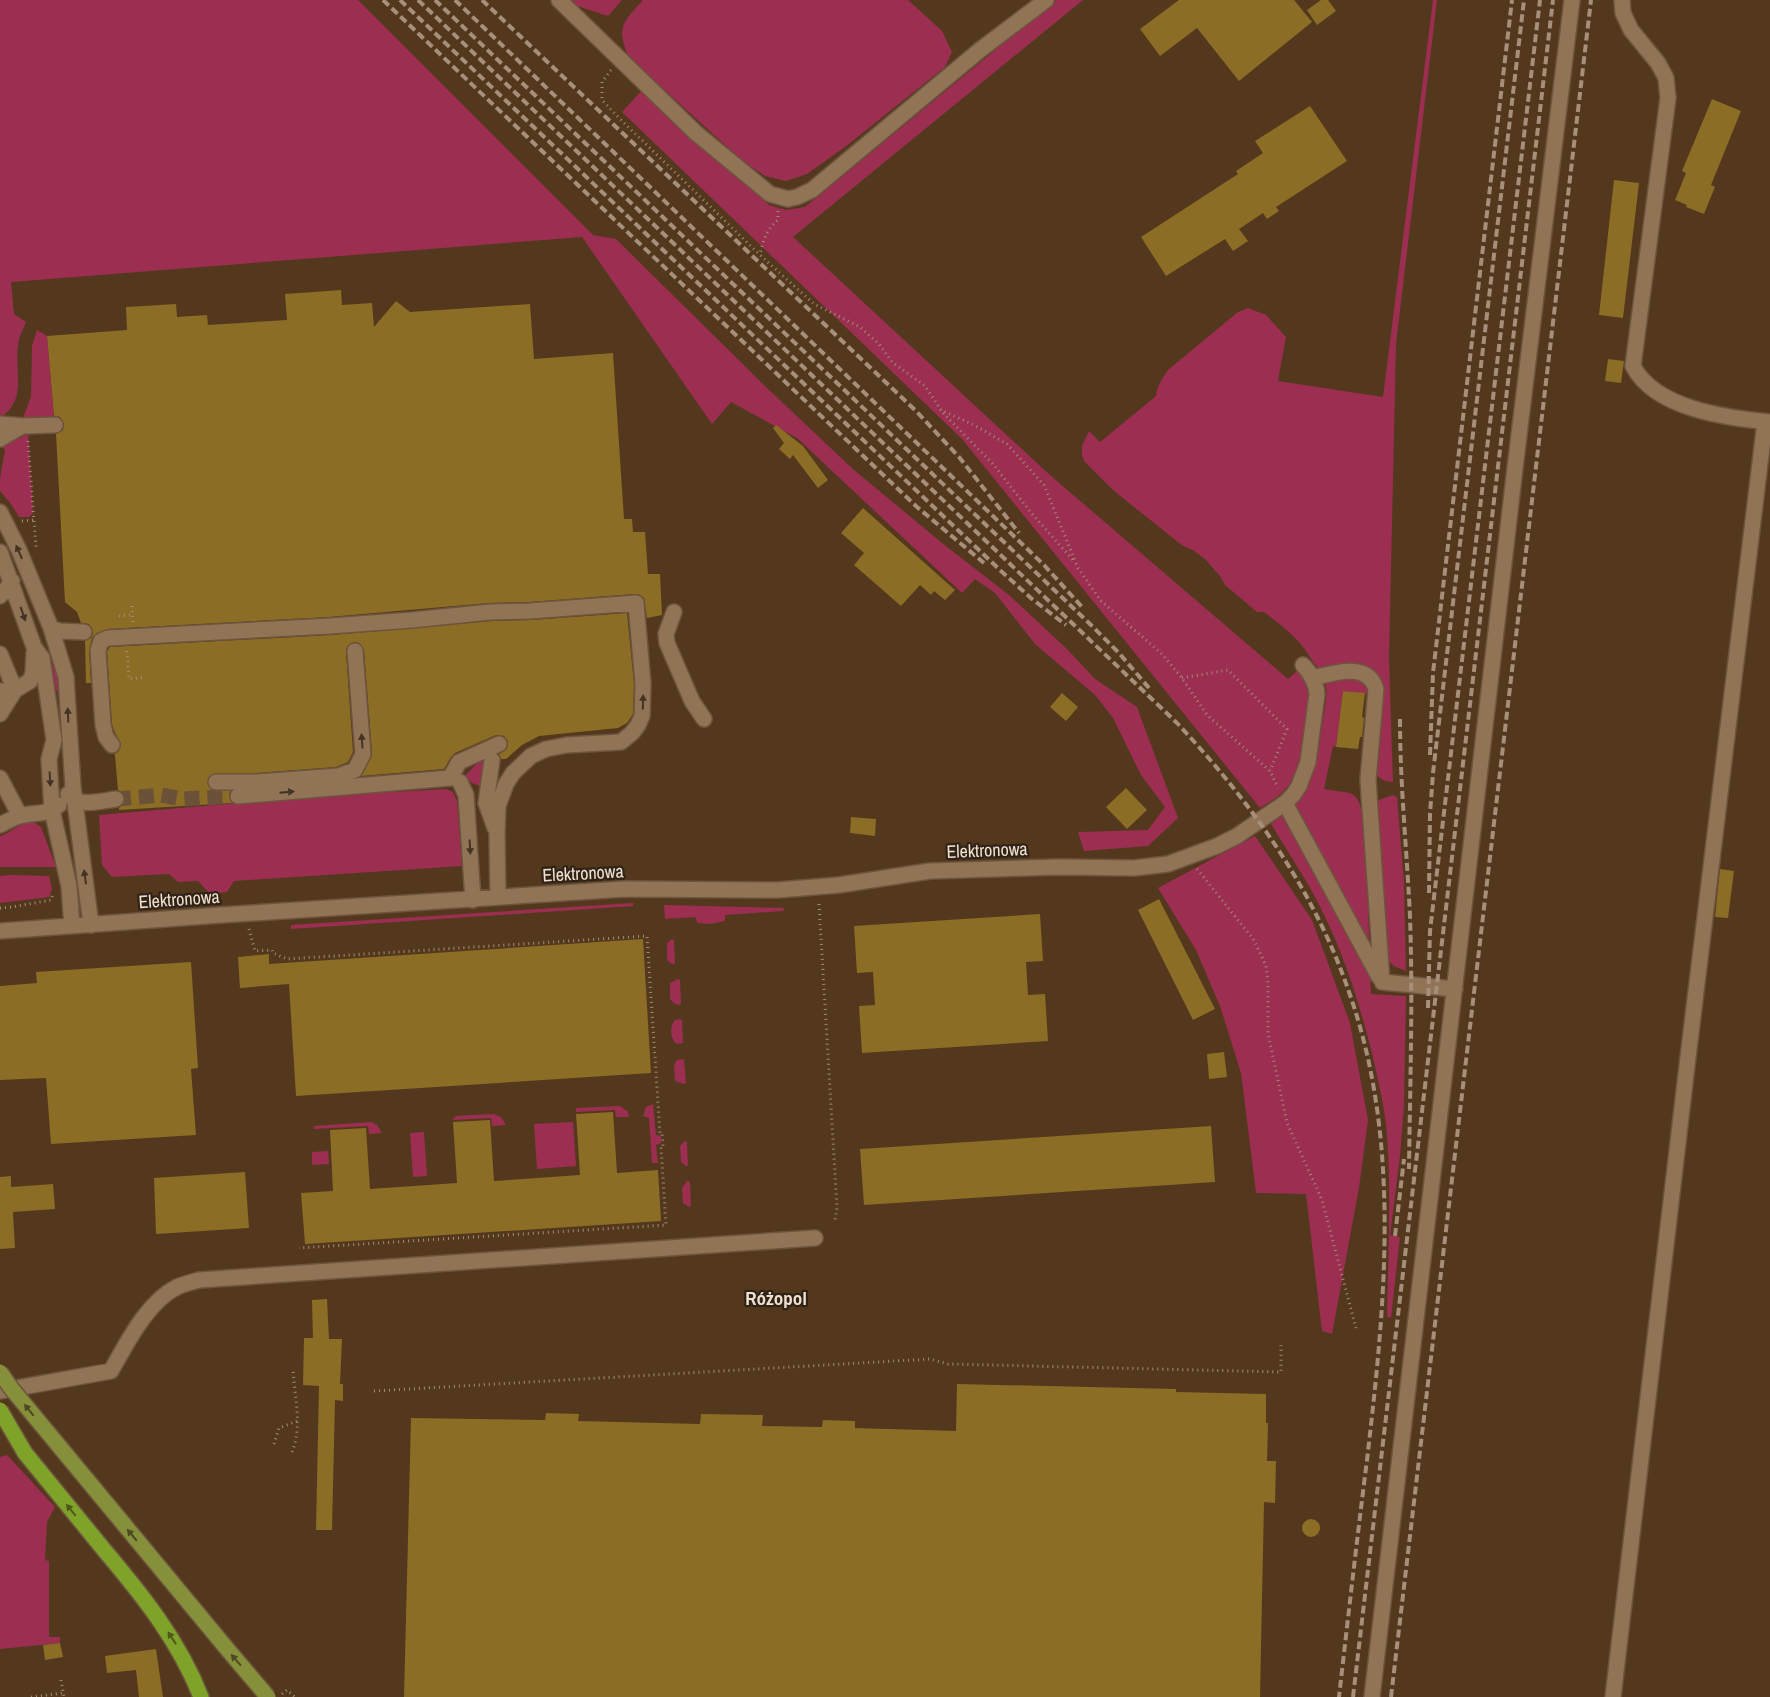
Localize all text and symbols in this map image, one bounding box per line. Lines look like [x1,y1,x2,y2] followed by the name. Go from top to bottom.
[15,545,23,559] one-way arrow
[19,607,27,622] one-way arrow
[639,693,647,709] one-way arrow
[64,707,72,723] one-way arrow
[357,733,365,749] one-way arrow
[47,771,55,787] one-way arrow
[279,788,295,796] one-way arrow
[946,836,1028,864] street label: Elektronowa
[466,839,474,855] one-way arrow
[542,858,624,888] street label: Elektronowa
[81,868,89,884] one-way arrow
[138,884,220,914] street label: Elektronowa
[745,1285,807,1311] district label: Różopol
[23,1404,34,1417] one-way arrow
[66,1504,77,1517] one-way arrow
[126,1529,137,1542] one-way arrow
[167,1631,176,1644] one-way arrow
[230,1655,242,1667] one-way arrow

